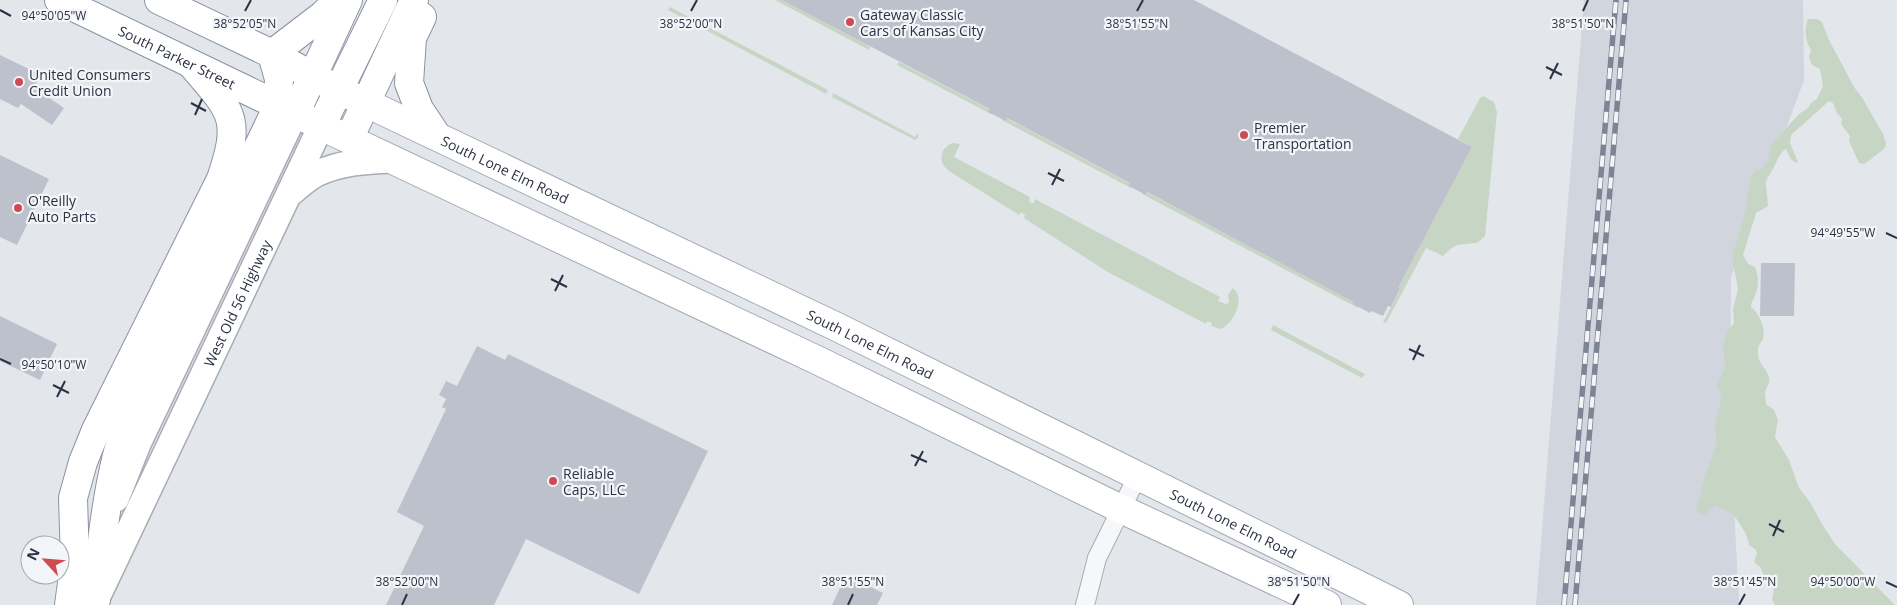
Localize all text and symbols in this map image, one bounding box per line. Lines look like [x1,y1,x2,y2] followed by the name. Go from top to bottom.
[860,5,984,40] place label: Gateway Classic Cars of Kansas City
[22,7,86,24] text: 94°50'05"W
[214,15,276,32] text: 38°52'05"N
[660,15,722,32] text: 38°52'00"N
[1106,15,1168,32] text: 38°51'55"N
[1552,15,1614,32] text: 38°51'50"N
[844,16,856,28] marker: Gateway Classic Cars of Kansas City
[115,21,239,93] street label: South Parker Street
[29,65,151,100] place label: United Consumers Credit Union
[13,76,25,88] marker: United Consumers Credit Union
[1254,118,1351,153] place label: Premier Transportation
[1238,129,1250,141] marker: Premier Transportation
[438,131,572,208] street label: South Lone Elm Road
[28,191,96,226] place label: O'Reilly Auto Parts
[12,202,24,214] marker: O'Reilly Auto Parts
[1811,224,1875,241] text: 94°49'55"W
[199,236,276,370] street label: West Old 56 Highway
[804,305,937,383] street label: South Lone Elm Road
[22,356,86,373] text: 94°50'10"W
[563,464,626,499] place label: Reliable Caps, LLC
[547,475,559,487] marker: Reliable Caps, LLC
[1167,484,1300,563] street label: South Lone Elm Road
[20,535,70,585] north arrow
[22,545,44,563] text: N
[376,573,438,590] text: 38°52'00"N
[822,573,884,590] text: 38°51'55"N
[1268,573,1330,590] text: 38°51'50"N
[1714,573,1776,590] text: 38°51'45"N
[1811,573,1875,590] text: 94°50'00"W

